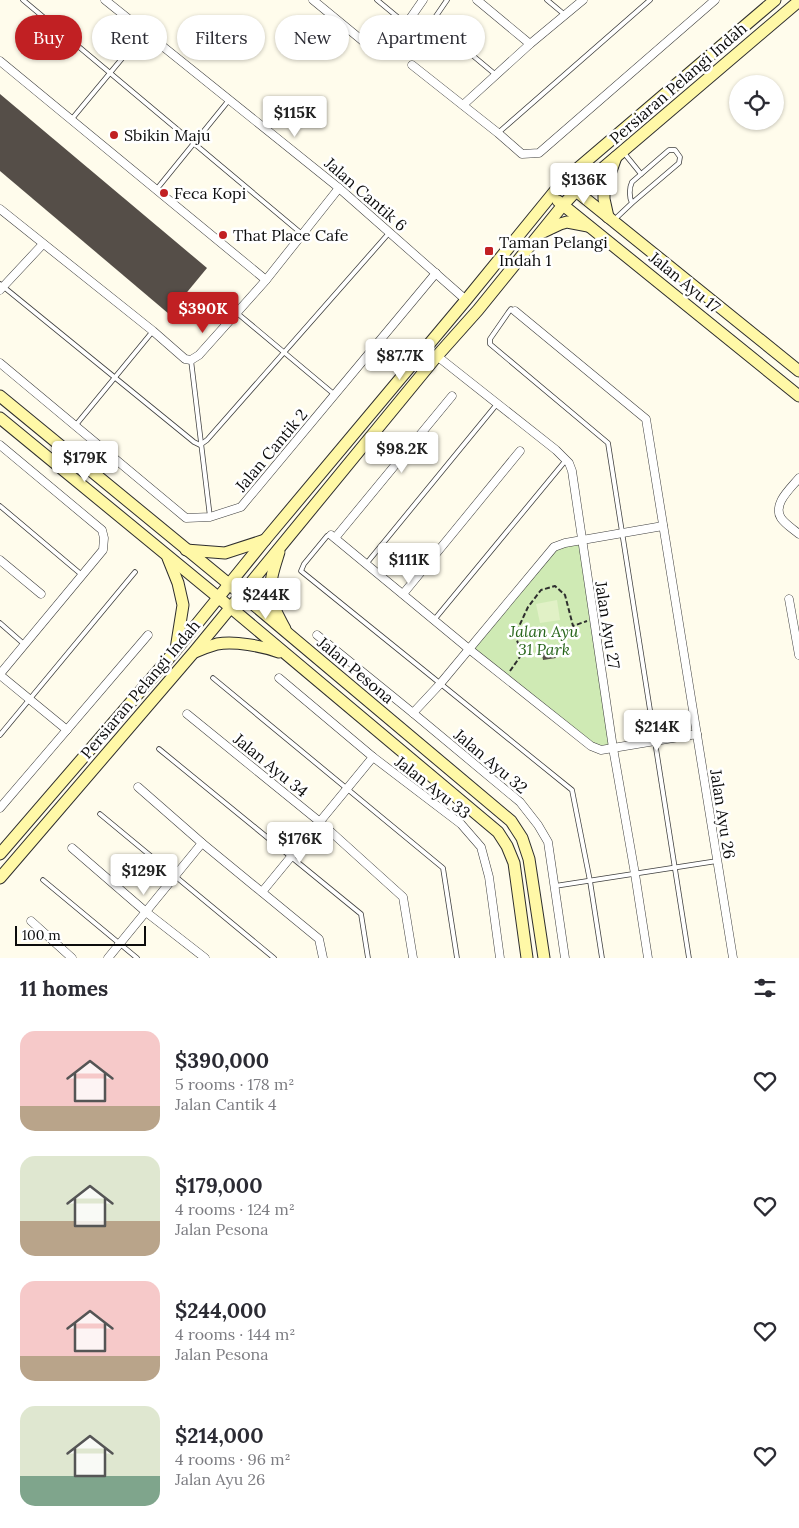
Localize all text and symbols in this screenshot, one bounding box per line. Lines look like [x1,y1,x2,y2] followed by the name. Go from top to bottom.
[15,15,82,60] chip: Buy
[92,15,167,60] chip: Rent
[177,15,265,60] chip: Filters
[275,15,349,60] chip: New
[359,15,485,60] chip: Apartment
[605,18,751,148] street label: Persiaran Pelangi Indah
[729,75,784,130] map controls
[729,75,784,130] button: locate
[260,96,330,138] pin: $115K
[274,102,316,122] text: $115K
[124,125,211,145] place label: Sbikin Maju
[108,129,120,141] marker: Sbikin Maju
[320,152,411,235] street label: Jalan Cantik 6
[549,162,619,205] pin: $136K
[561,169,607,189] text: $136K
[174,183,246,203] place label: Feca Kopi
[158,187,170,199] marker: Feca Kopi
[233,225,349,245] place label: That Place Cafe
[217,229,229,241] marker: That Place Cafe
[499,232,608,270] place label: Taman Pelangi Indah 1
[483,245,495,257] marker: Taman Pelangi Indah 1
[645,247,725,317] street label: Jalan Ayu 17
[168,292,238,334] pin: $390K
[178,298,228,318] text: $390K
[359,338,441,381] pin: $87.7K
[376,345,424,365] text: $87.7K
[230,405,311,496] street label: Jalan Cantik 2
[361,432,443,474] pin: $98.2K
[376,438,428,458] text: $98.2K
[50,440,120,483] pin: $179K
[63,447,107,467] text: $179K
[374,542,444,585] pin: $111K
[389,549,429,569] text: $111K
[231,578,301,620] pin: $244K
[591,579,625,671] street label: Jalan Ayu 27
[243,584,290,604] text: $244K
[76,615,204,762] street label: Persiaran Pelangi Indah
[509,621,579,659] park label: Jalan Ayu 31 Park
[313,632,398,708] street label: Jalan Pesona
[622,710,692,752] pin: $214K
[635,716,679,736] text: $214K
[449,724,532,798] street label: Jalan Ayu 32
[229,728,313,801] street label: Jalan Ayu 34
[390,751,475,823] street label: Jalan Ayu 33
[706,767,740,860] street label: Jalan Ayu 26
[265,822,335,864] pin: $176K
[278,828,322,848] text: $176K
[109,854,179,896] pin: $129K
[121,860,167,880] text: $129K
[15,923,146,946] scale bar
[22,926,61,944] text: 100 m
[751,974,779,1002] icon: filters
[20,975,108,1002] text: 11 homes
[175,1047,269,1074] text: $390,000
[60,1051,120,1111] icon: home
[751,1067,779,1095] icon: heart
[175,1074,294,1094] text: 5 rooms · 178 m²
[175,1094,277,1114] text: Jalan Cantik 4
[175,1172,263,1199] text: $179,000
[60,1176,120,1236] icon: home
[751,1192,779,1220] icon: heart
[175,1199,295,1219] text: 4 rooms · 124 m²
[175,1219,268,1239] text: Jalan Pesona
[175,1297,267,1324] text: $244,000
[60,1301,120,1361] icon: home
[751,1317,779,1345] icon: heart
[175,1324,295,1344] text: 4 rooms · 144 m²
[175,1344,268,1364] text: Jalan Pesona
[175,1422,264,1449] text: $214,000
[60,1426,120,1486] icon: home
[751,1442,779,1470] icon: heart
[175,1449,291,1469] text: 4 rooms · 96 m²
[175,1469,265,1489] text: Jalan Ayu 26

